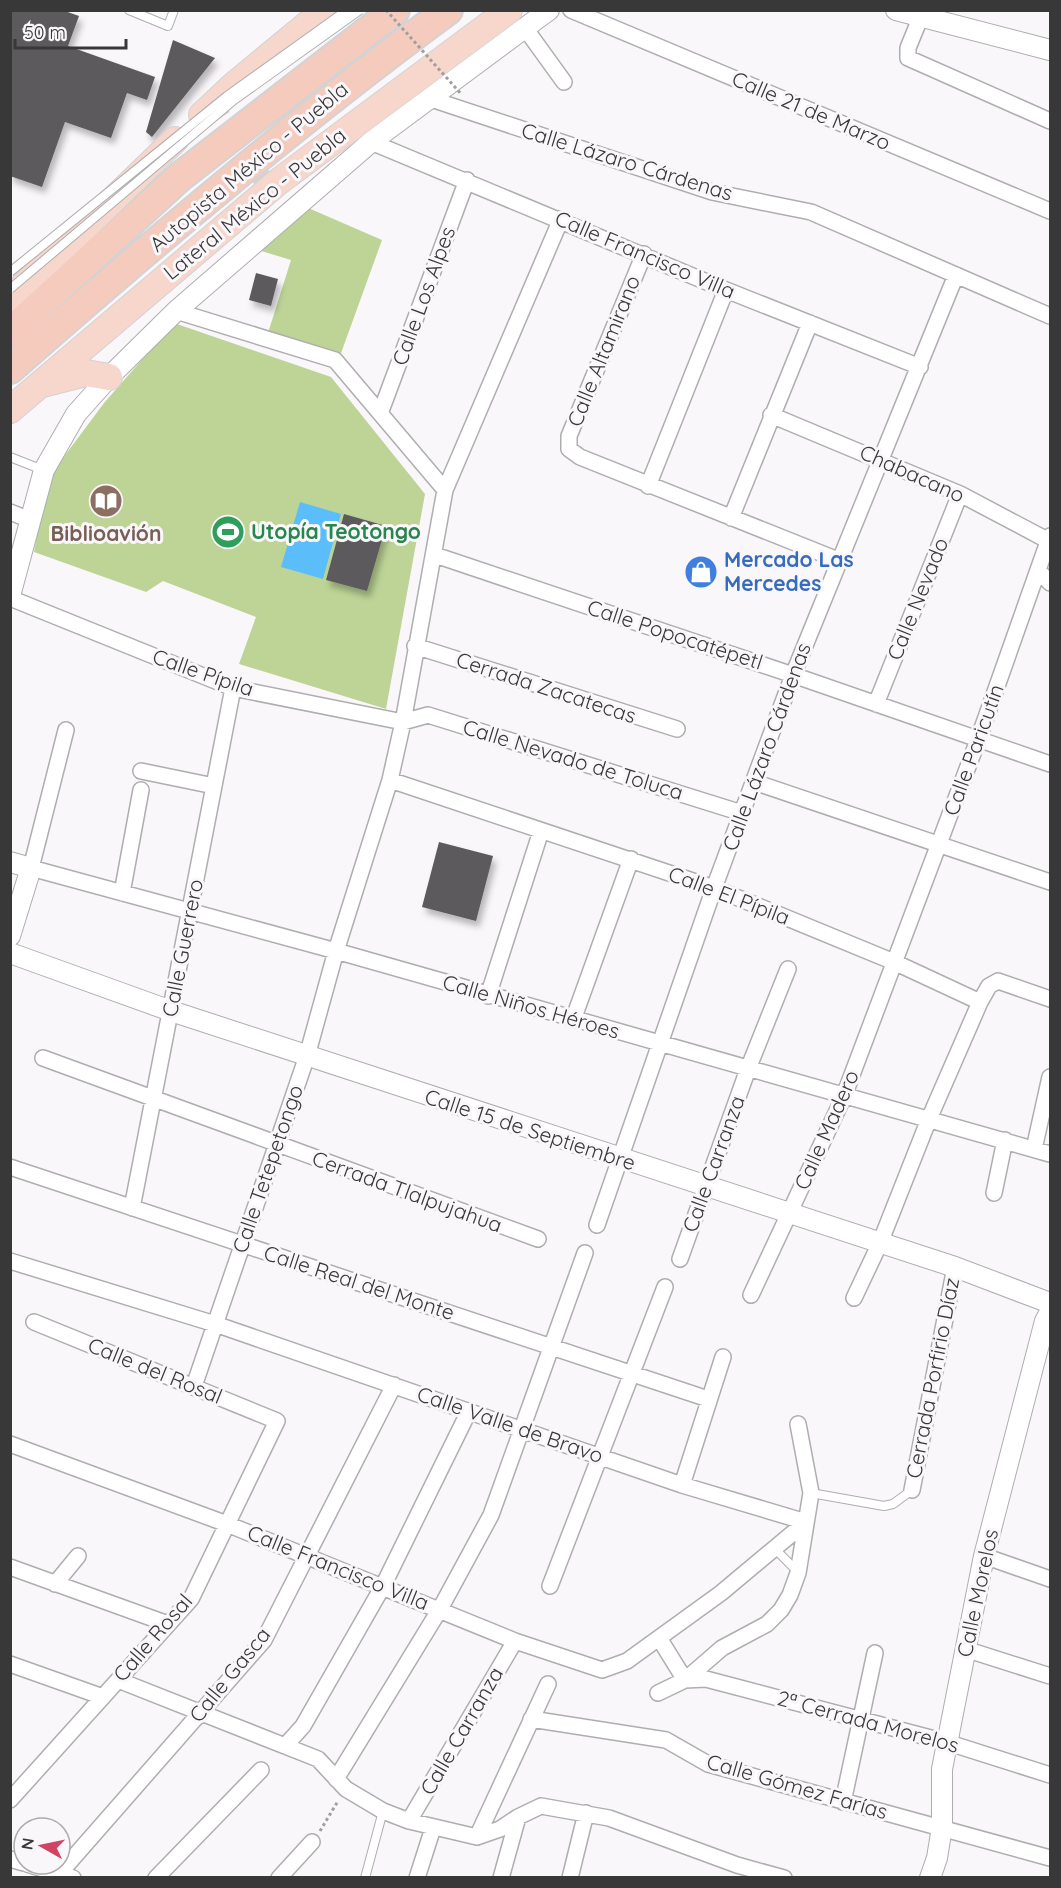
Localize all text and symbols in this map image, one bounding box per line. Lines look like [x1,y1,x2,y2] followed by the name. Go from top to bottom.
[15,12,126,50] scale bar
[24,21,66,44] text: 50 m
[728,65,895,155] street label: Calle 21 de Marzo
[144,76,353,257] street label: Autopista México - Puebla
[518,117,736,206] street label: Calle Lázaro Cárdenas
[158,122,351,285] street label: Lateral México - Puebla
[551,204,739,304] street label: Calle Francisco Villa
[386,223,460,369] street label: Calle Los Alpes
[561,271,645,430] street label: Calle Altamirano
[856,438,969,508] street label: Chabacano
[88,483,124,519] library icon: Biblioavión
[210,514,246,550] sports icon: Utopía Teotongo
[251,518,421,544] place label: Utopía Teotongo
[51,520,161,546] place label: Biblioavión
[881,534,953,664] street label: Calle Nevado
[724,546,854,596] place label: Mercado Las Mercedes
[683,554,719,590] shop icon: Mercado Las Mercedes
[584,593,766,675] street label: Calle Popocatépetl
[716,639,816,854] street label: Calle Lázaro Cárdenas
[149,643,257,701] street label: Calle Pípila
[453,646,640,728] street label: Cerrada Zacatecas
[937,680,1009,819] street label: Calle Paricutín
[460,713,687,805] street label: Calle Nevado de Toluca
[665,860,794,930] street label: Calle El Pípila
[156,877,208,1019] street label: Calle Guerrero
[440,968,623,1044] street label: Calle Niños Héroes
[788,1066,864,1194] street label: Calle Madero
[226,1081,308,1256] street label: Calle Tetepetongo
[422,1083,639,1175] street label: Calle 15 de Septiembre
[676,1092,750,1236] street label: Calle Carranza
[309,1145,506,1238] street label: Cerrada Tlalpujahua
[261,1239,458,1325] street label: Calle Real del Monte
[900,1275,964,1480] street label: Cerrada Porfirio Díaz
[84,1331,226,1409] street label: Calle del Rosal
[414,1380,607,1468] street label: Calle Valle de Bravo
[244,1519,433,1615] street label: Calle Francisco Villa
[951,1526,1003,1659] street label: Calle Morelos
[107,1588,197,1687] street label: Calle Rosal
[183,1622,275,1727] street label: Calle Gasca
[414,1662,508,1799] street label: Calle Carranza
[775,1684,962,1758] street label: 2ª Cerrada Morelos
[704,1748,891,1824] street label: Calle Gómez Farías
[12,1816,72,1876] north arrow
[16,1836,38,1851] text: N

